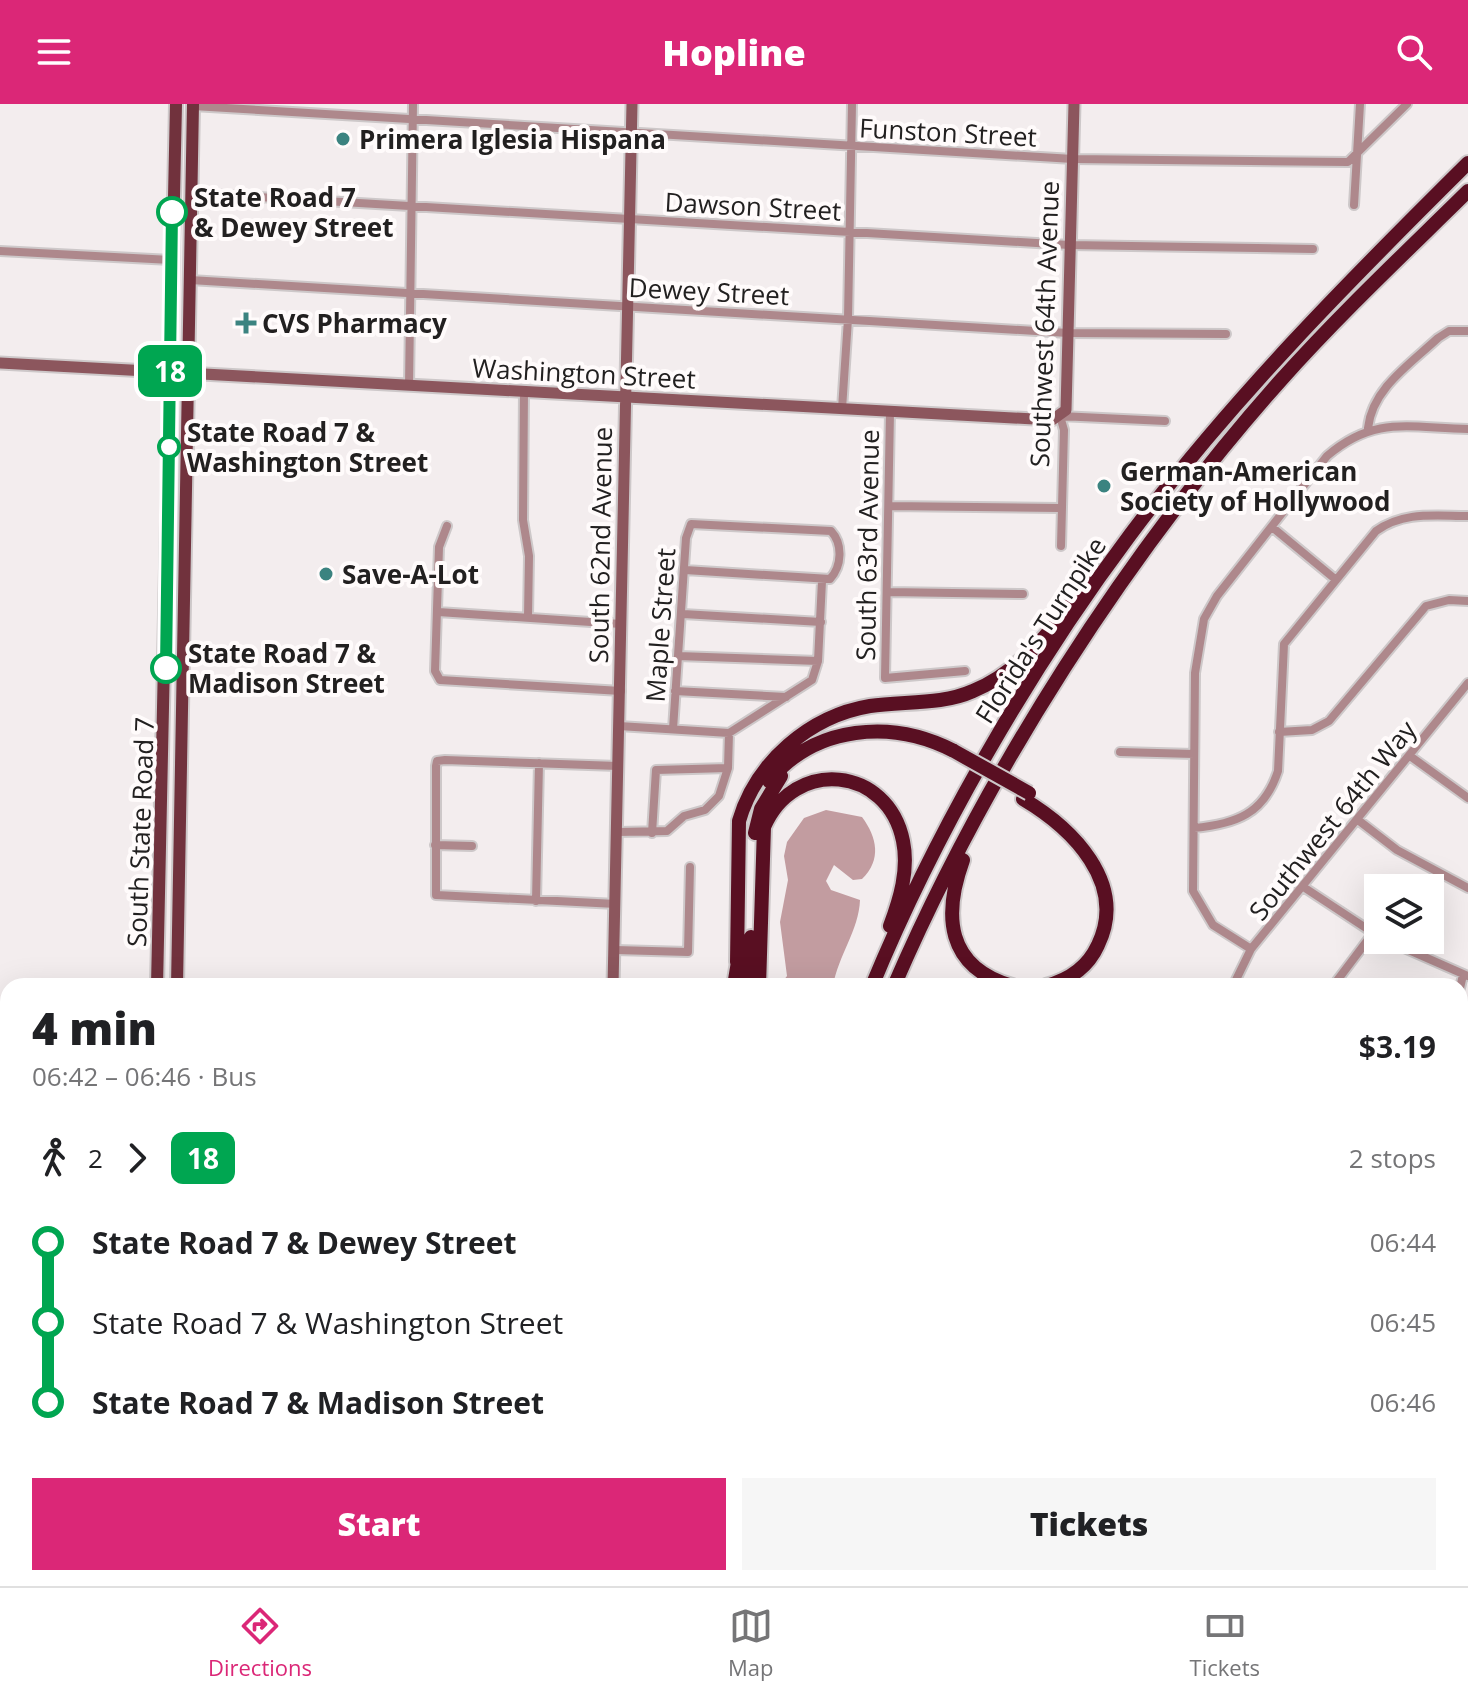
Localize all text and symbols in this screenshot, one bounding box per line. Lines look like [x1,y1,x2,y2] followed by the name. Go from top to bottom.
[662,28,806,77] text: Hopline
[32,30,76,74] icon: menu
[1392,30,1436,74] icon: search
[858,109,1038,155] street label: Funston Street
[359,121,666,157] place label: Primera Iglesia Hispana
[334,130,352,148] marker: Primera Iglesia Hispana
[194,179,393,245] place label: State Road 7 & Dewey Street
[1021,180,1067,468] street label: Southwest 64th Avenue
[664,183,842,229] street label: Dawson Street
[157,197,187,227] marker: State Road 7 & Dewey Street
[628,269,790,313] street label: Dewey Street
[262,305,447,341] place label: CVS Pharmacy
[237,314,255,332] marker: CVS Pharmacy
[134,345,206,397] line badge: 18
[471,349,697,397] street label: Washington Street
[154,352,186,390] text: 18
[187,414,428,480] place label: State Road 7 & Washington Street
[580,426,620,664] street label: South 62nd Avenue
[847,429,887,661] street label: South 63rd Avenue
[158,436,180,458] marker: State Road 7 & Washington Street
[1120,453,1390,519] place label: German-American Society of Hollywood
[1095,477,1113,495] marker: German-American Society of Hollywood
[966,530,1114,730] street label: Florida's Turnpike
[637,547,683,703] street label: Maple Street
[342,556,479,592] place label: Save-A-Lot
[317,565,335,583] marker: Save-A-Lot
[188,635,385,701] place label: State Road 7 & Madison Street
[151,653,181,683] marker: State Road 7 & Madison Street
[1240,712,1424,927] street label: Southwest 64th Way
[118,716,162,948] street label: South State Road 7
[1364,874,1444,954] map controls
[1364,874,1444,954] button: layers
[32,998,157,1058] text: 4 min
[1359,1026,1436,1067] text: $3.19
[32,1058,257,1094] text: 06:42 – 06:46 · Bus
[32,1136,76,1180] icon: walk
[115,1136,159,1180] icon: forward
[187,1139,219,1177] text: 18
[88,1140,103,1176] text: 2
[1349,1140,1436,1176] text: 2 stops
[92,1222,517,1263] text: State Road 7 & Dewey Street
[1370,1224,1436,1260] text: 06:44
[92,1302,563,1343] text: State Road 7 & Washington Street
[1370,1304,1436,1340] text: 06:45
[92,1382,544,1423] text: State Road 7 & Madison Street
[1370,1384,1436,1420] text: 06:46
[32,1478,726,1570] button: Start
[742,1478,1436,1570] button: Tickets
[208,1604,312,1682] tab: Directions
[728,1604,774,1682] tab: Map
[1190,1604,1260,1682] tab: Tickets

